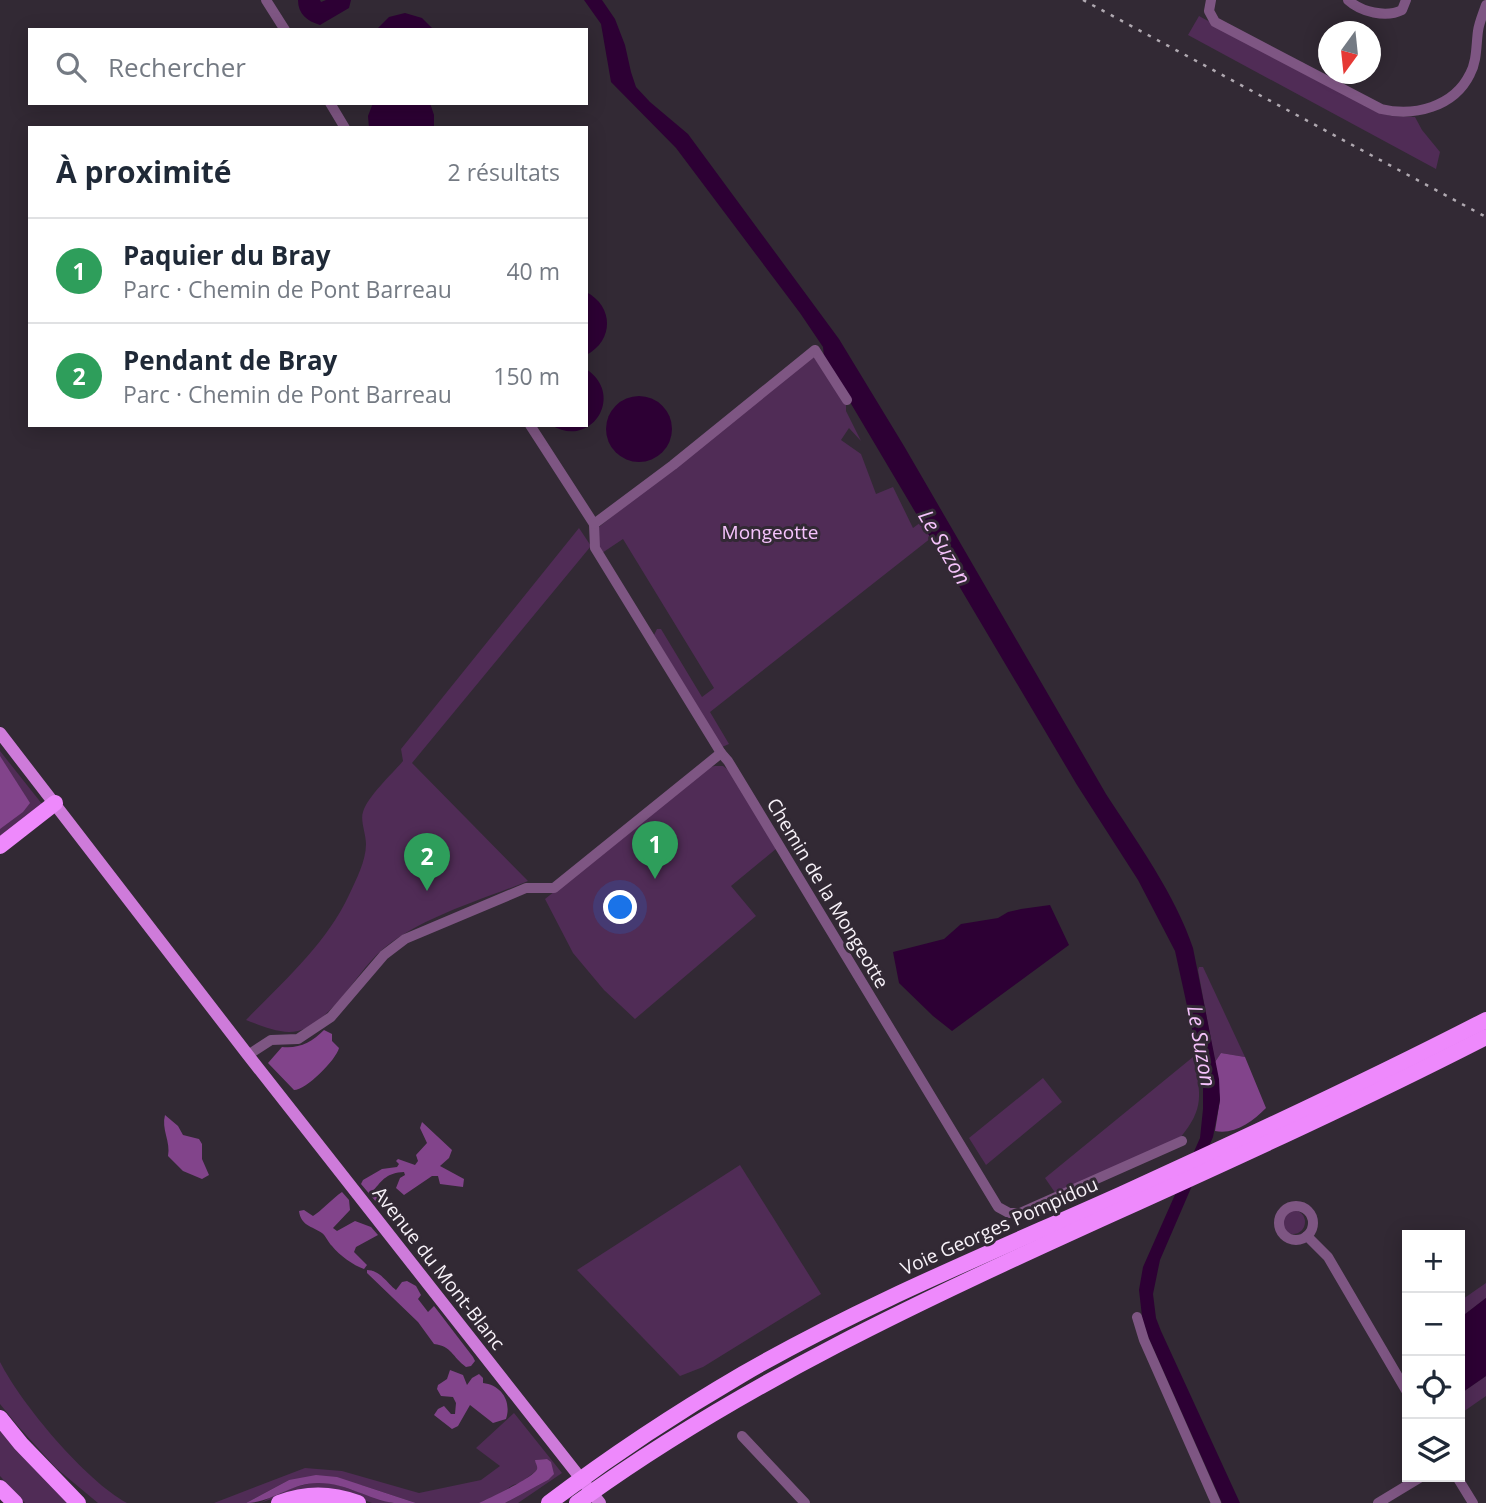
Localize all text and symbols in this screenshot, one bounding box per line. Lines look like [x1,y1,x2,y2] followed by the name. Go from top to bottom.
[1318,21,1381,84] north arrow
[28,28,588,105] search box
[52,48,90,86] icon: search
[108,49,246,85] text: Rechercher
[56,151,232,192] text: À proximité
[448,156,560,188] text: 2 résultats
[123,237,331,273] text: Paquier du Bray
[72,255,86,287] text: 1
[506,255,560,287] text: 40 m
[123,273,452,305] text: Parc · Chemin de Pont Barreau
[123,342,337,378] text: Pendant de Bray
[72,360,86,392] text: 2
[493,360,560,392] text: 150 m
[123,378,452,410] text: Parc · Chemin de Pont Barreau
[912,505,978,589] water label: Le Suzon
[722,519,818,545] park label: Mongeotte
[761,793,895,993] street label: Chemin de la Mongeotte
[632,821,678,879] pin: 1
[404,833,450,891] pin: 2
[603,890,637,924] your location
[1181,1003,1223,1089] water label: Le Suzon
[896,1171,1102,1281] street label: Voie Georges Pompidou
[367,1181,511,1355] street label: Avenue du Mont-Blanc
[1402,1230,1465,1482] map controls
[1402,1230,1465,1293] button: +
[1402,1293,1465,1356] button: −
[1402,1356,1465,1419] button: locate
[1402,1419,1465,1482] button: layers

